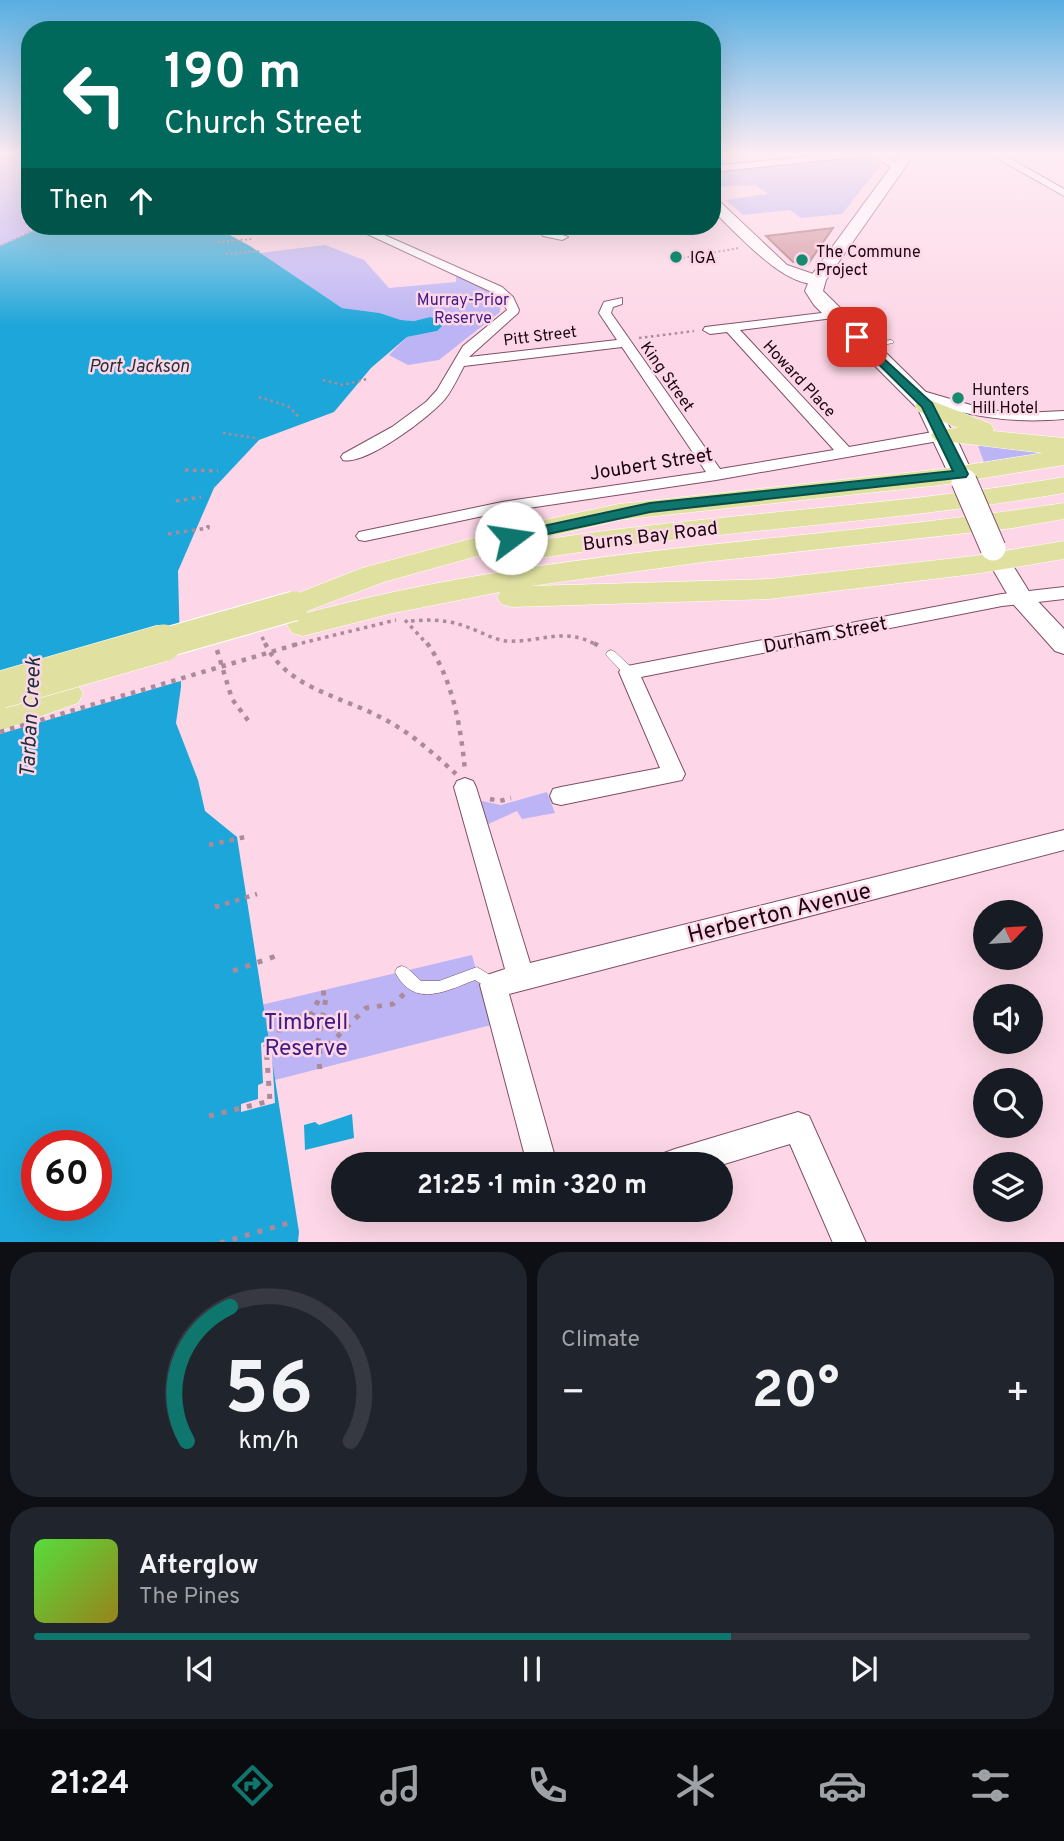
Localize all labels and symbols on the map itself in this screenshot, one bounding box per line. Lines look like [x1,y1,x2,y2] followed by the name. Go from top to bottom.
[816,243,921,281] place label: The Commune Project
[668,249,684,265] marker: IGA
[690,249,716,269] place label: IGA
[794,252,810,268] marker: The Commune Project
[417,291,509,329] park label: Murray-Prior Reserve
[827,307,887,367] pin
[502,323,578,351] street label: Pitt Street
[758,337,839,422] street label: Howard Place
[635,338,698,416] street label: King Street
[89,356,189,379] water label: Port Jackson
[972,381,1038,419] place label: Hunters Hill Hotel
[950,390,966,406] marker: Hunters Hill Hotel
[588,443,715,487] street label: Joubert Street
[474,501,548,575] position arrow
[581,517,719,557] street label: Burns Bay Road
[762,612,889,660] street label: Durham Street
[15,656,48,778] water label: Tarban Creek
[685,878,874,951] street label: Herberton Avenue
[973,900,1043,970] north arrow
[264,1009,348,1064] park label: Timbrell Reserve
[21,1130,112,1221] speed limit sign: 60

